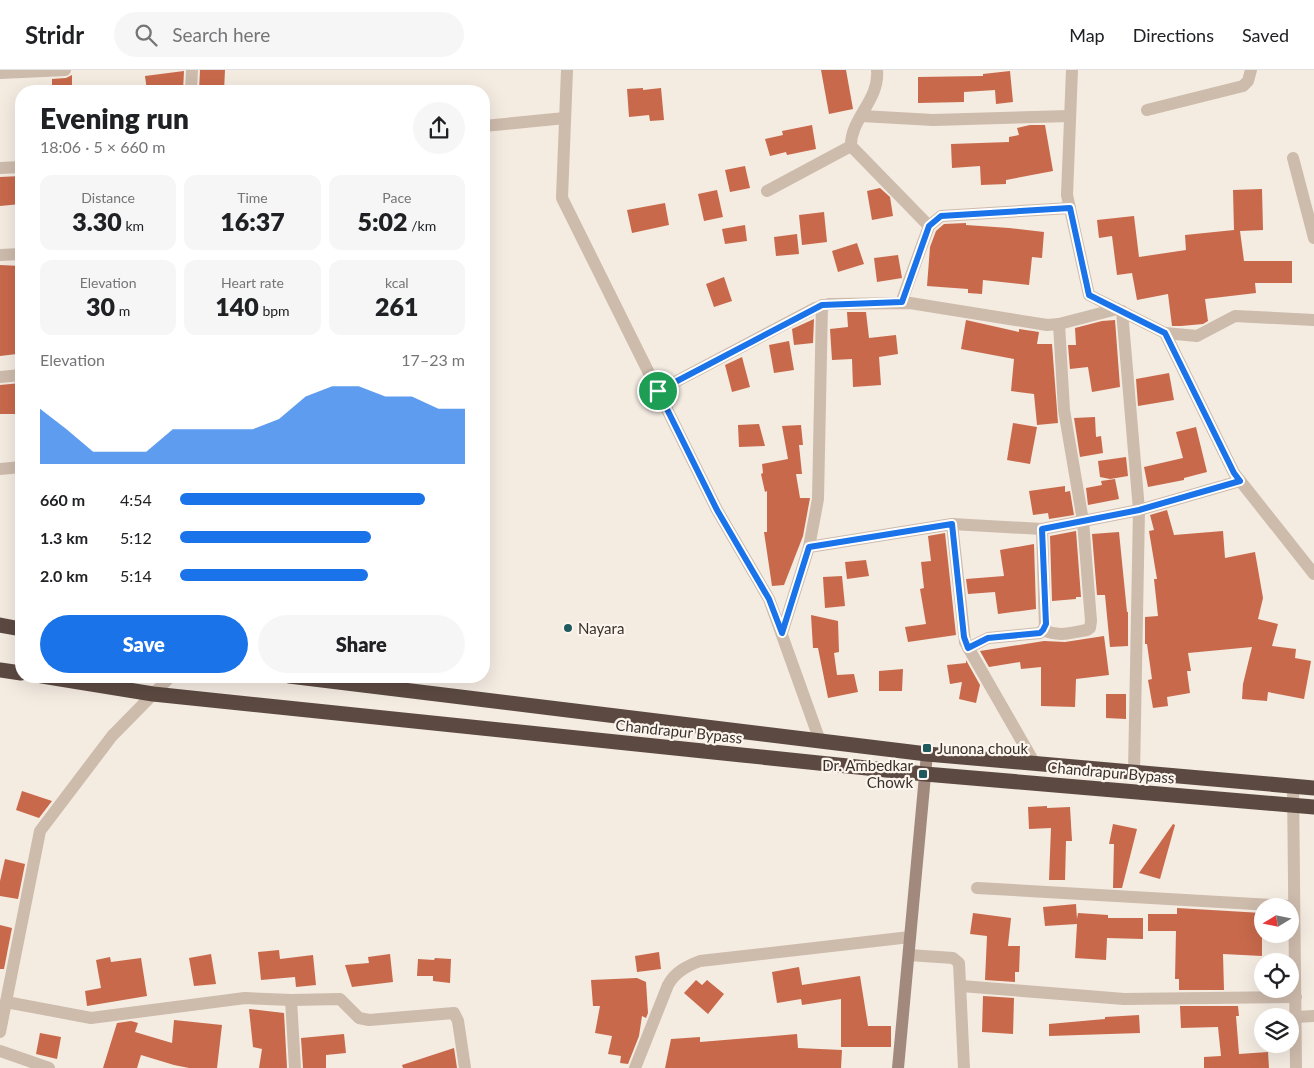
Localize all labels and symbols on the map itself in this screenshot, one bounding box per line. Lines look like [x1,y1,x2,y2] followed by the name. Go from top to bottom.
[637,370,679,412] pin
[578,619,624,637] place label: Nayara
[562,622,574,634] marker: Nayara
[615,715,743,747] street label: Chandrapur Bypass
[937,739,1028,757] place label: Junona chouk
[921,742,933,754] marker: Junona chouk
[822,756,914,791] place label: Dr. Ambedkar Chowk
[1047,757,1175,787] street label: Chandrapur Bypass
[917,768,929,780] marker: Dr. Ambedkar Chowk
[1254,898,1299,942] north arrow

